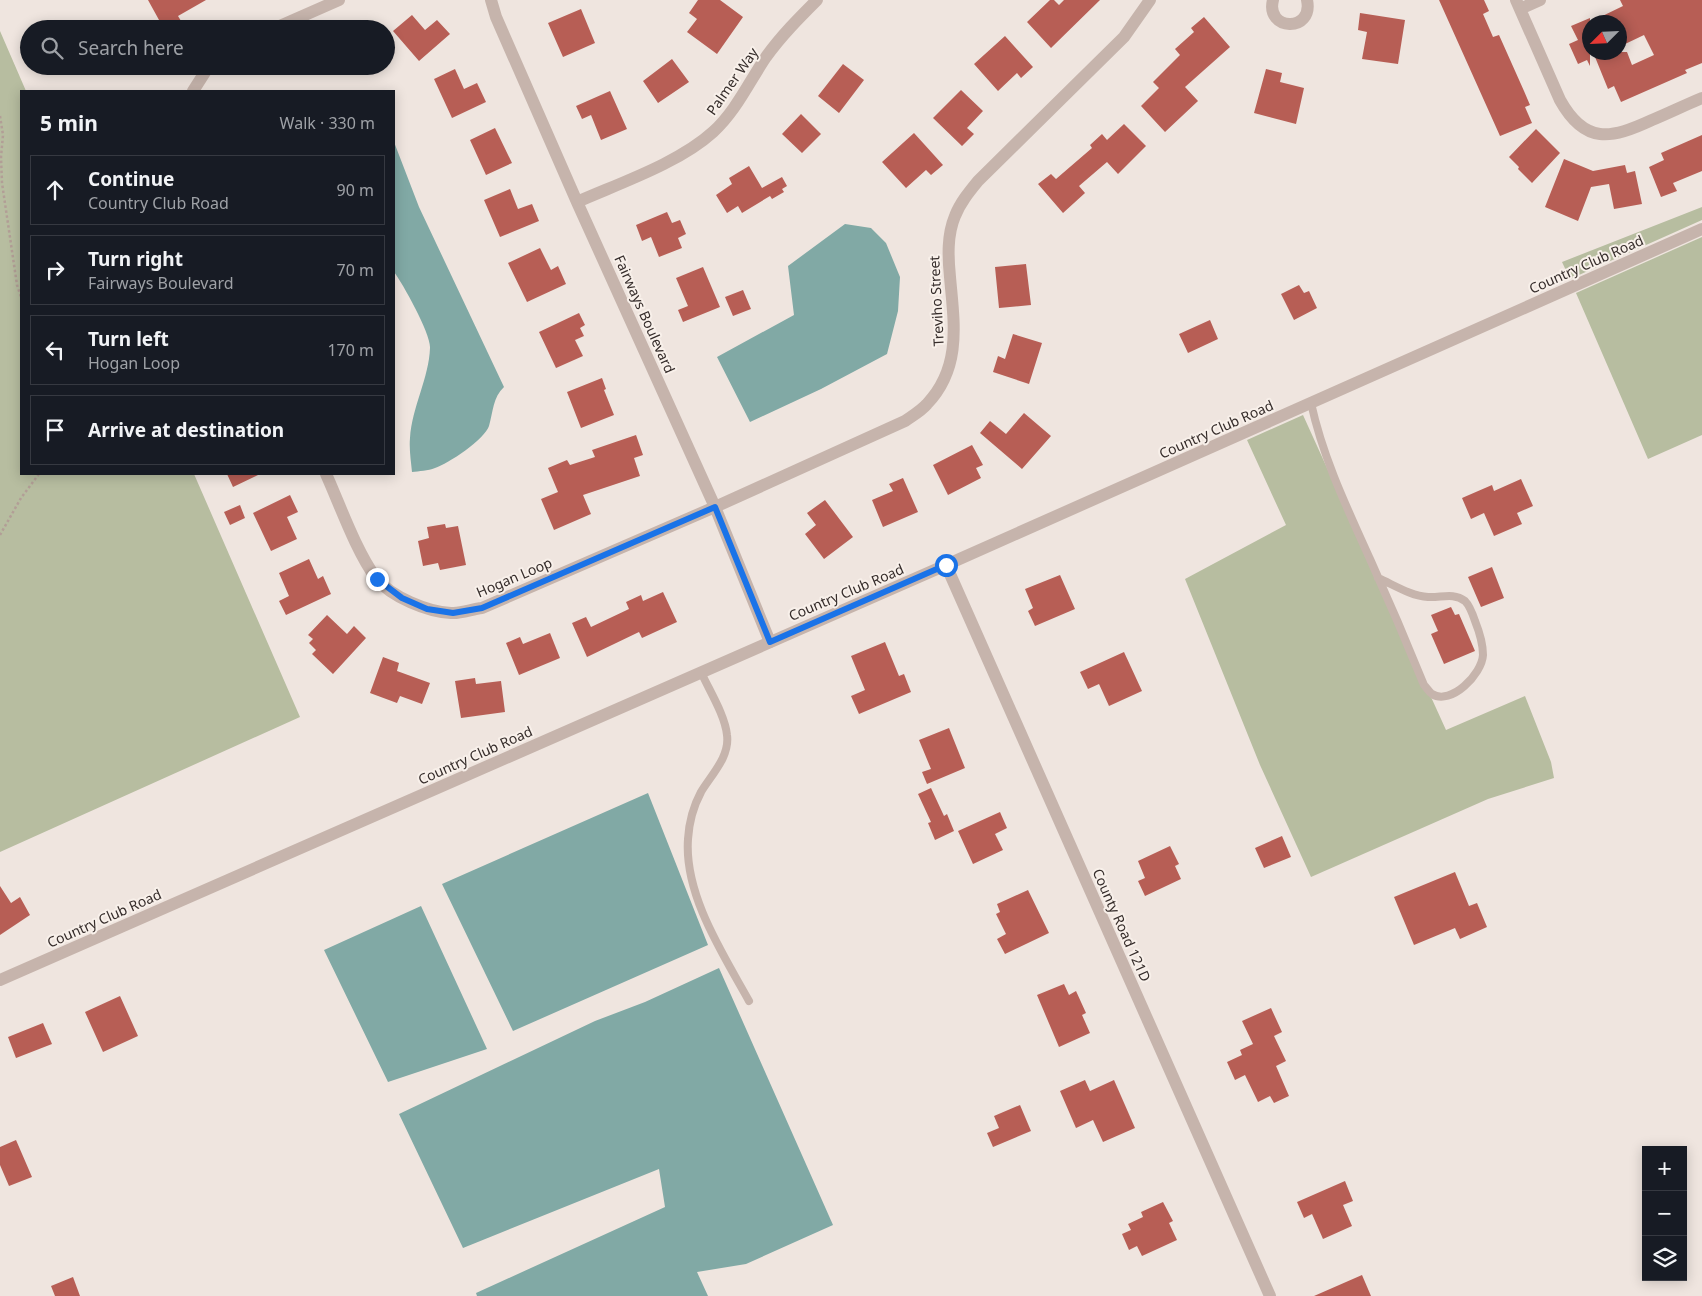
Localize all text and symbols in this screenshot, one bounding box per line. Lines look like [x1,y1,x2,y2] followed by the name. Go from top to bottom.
[1582,15,1627,60] north arrow
[20,20,395,75] search box
[38,34,66,62] icon: search
[78,35,184,61] text: Search here
[702,43,763,118] street label: Palmer Way
[40,109,98,137] text: 5 min
[280,112,375,134] text: Walk · 330 m
[88,166,174,192] text: Continue
[41,176,69,204] icon: ahead
[337,179,374,201] text: 90 m
[88,192,229,214] text: Country Club Road
[1526,230,1646,298] street label: Country Club Road
[88,246,183,272] text: Turn right
[610,252,680,376] street label: Fairways Boulevard
[924,255,948,347] street label: Treviho Street
[41,256,69,284] icon: right
[337,259,374,281] text: 70 m
[88,272,234,294] text: Fairways Boulevard
[88,326,169,352] text: Turn left
[41,336,69,364] icon: left
[327,339,374,361] text: 170 m
[88,352,180,374] text: Hogan Loop
[1156,395,1276,463] street label: Country Club Road
[41,416,69,444] icon: arrive
[88,417,284,443] text: Arrive at destination
[473,553,555,601] street label: Hogan Loop
[935,554,958,577] route start
[786,559,906,625] street label: Country Club Road
[366,568,389,591] route end
[415,721,535,789] street label: Country Club Road
[1089,865,1155,985] street label: County Road 121D
[44,884,164,952] street label: Country Club Road
[1642,1146,1687,1281] map controls
[1642,1146,1687,1191] button: +
[1642,1191,1687,1236] button: −
[1642,1236,1687,1281] button: layers

